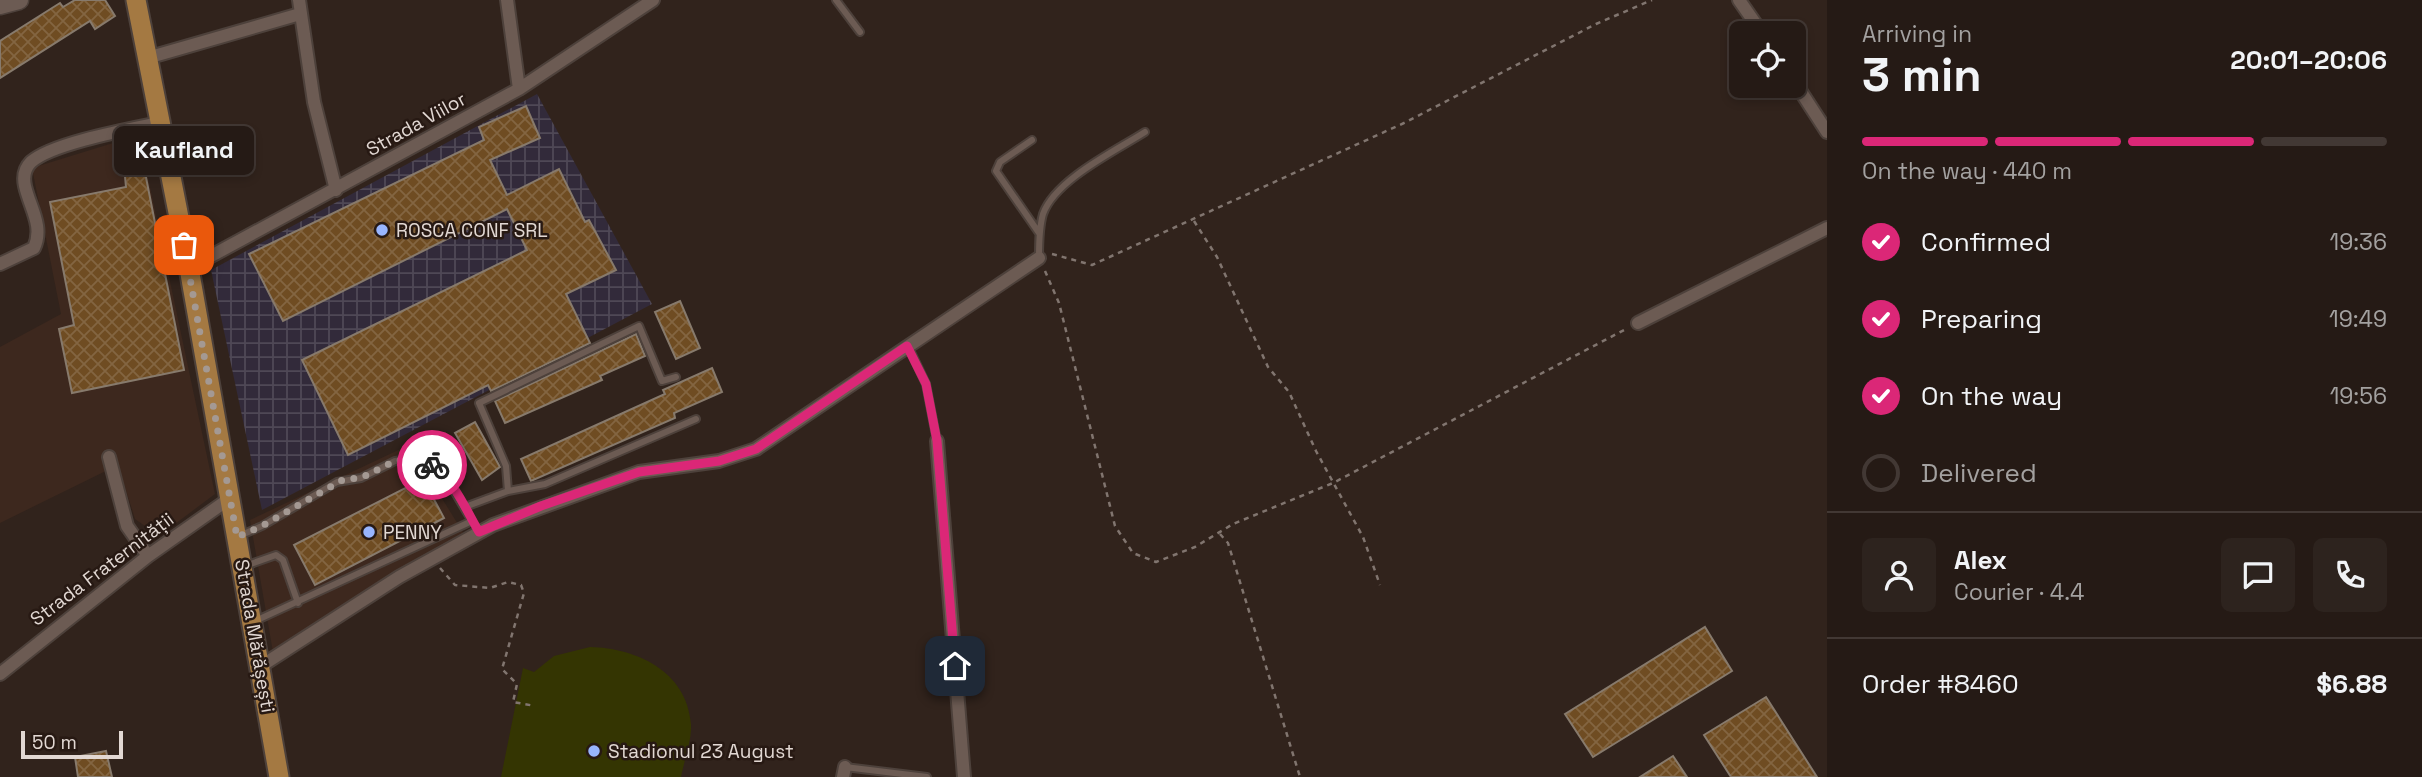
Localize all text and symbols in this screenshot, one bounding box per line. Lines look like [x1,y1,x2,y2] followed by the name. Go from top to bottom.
[1862,19,1972,49] text: Arriving in
[1729,21,1806,98] map controls
[1729,21,1806,98] button: locate
[2230,43,2387,77] text: 20:01–20:06
[1862,46,1982,104] text: 3 min
[362,86,470,162] street label: Strada Viilor
[114,126,254,175] callout: Kaufland
[134,135,234,165] text: Kaufland
[1862,156,2072,186] text: On the way · 440 m
[154,215,214,275] pin
[396,218,548,243] place label: ROSCA CONF SRL
[374,222,390,238] marker: ROSCA CONF SRL
[1862,223,1900,261] icon: check
[1921,225,2051,259] text: Confirmed
[165,226,203,264] icon: bag
[2330,227,2387,257] text: 19:36
[1862,300,1900,338] icon: check
[1921,302,2042,336] text: Preparing
[2329,304,2387,334] text: 19:49
[1862,377,1900,415] icon: check
[1921,379,2062,413] text: On the way
[2330,381,2387,411] text: 19:56
[397,430,467,500] courier
[413,446,451,484] icon: bike
[1921,456,2037,490] text: Delivered
[25,507,179,631] street label: Strada Fraternității
[383,520,442,545] place label: PENNY
[361,524,377,540] marker: PENNY
[1862,538,1936,612] button: person
[2221,538,2295,612] button: chat
[2313,538,2387,612] button: phone
[1954,543,2007,577] text: Alex
[229,557,281,715] street label: Strada Mărășești
[1954,577,2084,607] text: Courier · 4.4
[925,636,985,696] pin
[936,647,974,685] icon: home
[1862,667,2019,701] text: Order #8460
[2316,667,2387,701] text: $6.88
[21,728,122,760] scale bar
[32,730,77,755] text: 50 m
[608,739,794,764] place label: Stadionul 23 August
[586,743,602,759] marker: Stadionul 23 August

